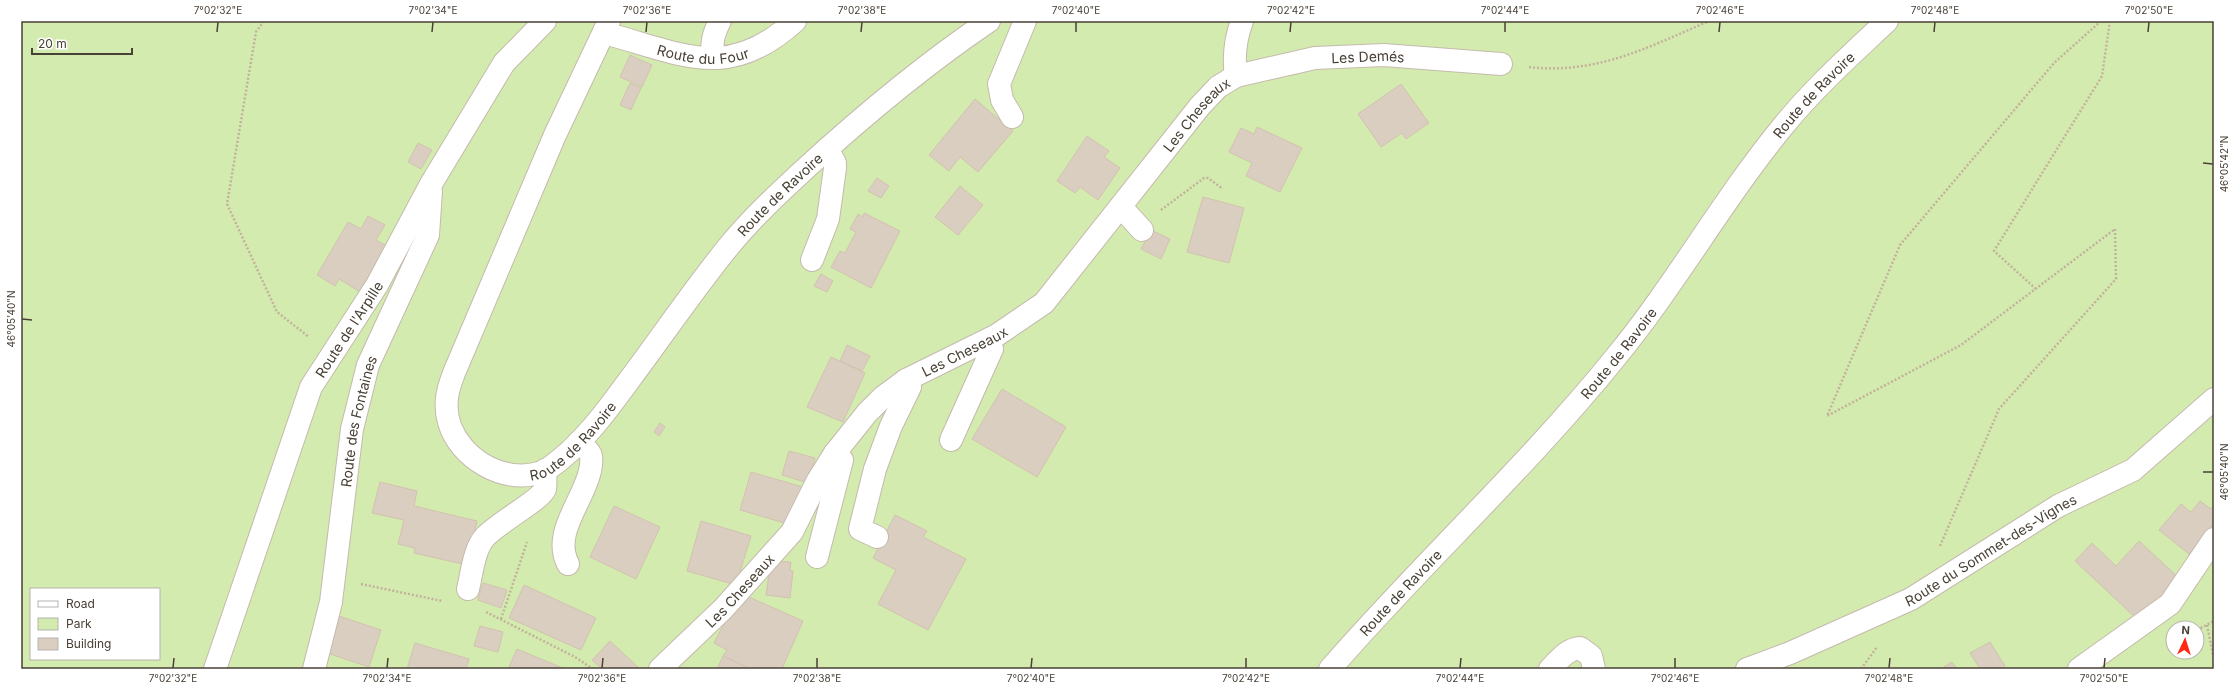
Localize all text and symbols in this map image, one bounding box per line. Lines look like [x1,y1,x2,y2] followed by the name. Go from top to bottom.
[194,4,242,16] text: 7°02'32"E
[409,4,457,16] text: 7°02'34"E
[623,4,671,16] text: 7°02'36"E
[838,4,886,16] text: 7°02'38"E
[1052,4,1100,16] text: 7°02'40"E
[1267,4,1315,16] text: 7°02'42"E
[1481,4,1529,16] text: 7°02'44"E
[1696,4,1744,16] text: 7°02'46"E
[1911,4,1959,16] text: 7°02'48"E
[2125,4,2173,16] text: 7°02'50"E
[32,30,132,56] scale bar
[38,36,67,51] text: 20 m
[655,40,751,67] street label: Route du Four
[1331,46,1405,66] street label: Les Demés
[1769,48,1858,141] street label: Route de Ravoire
[1159,73,1233,155] street label: Les Cheseaux
[2218,136,2230,192] text: 46°05'42"N
[733,149,826,239] street label: Route de Ravoire
[311,278,386,380] street label: Route de l'Arpille
[5,291,17,347] text: 46°05'40"N
[1577,304,1660,402] street label: Route de Ravoire
[919,322,1011,380] street label: Les Cheseaux
[337,353,380,488] street label: Route des Fontaines
[528,398,619,483] street label: Route de Ravoire
[2218,444,2230,500] text: 46°05'40"N
[1902,490,2079,609] street label: Route du Sommet-des-Vignes
[1356,546,1445,639] street label: Route de Ravoire
[701,550,777,630] street label: Les Cheseaux
[30,588,160,660] legend
[66,596,95,611] text: Road
[66,616,92,631] text: Park
[2165,620,2205,660] north arrow
[2181,623,2190,637] text: N
[66,636,111,651] text: Building
[149,672,197,684] text: 7°02'32"E
[363,672,411,684] text: 7°02'34"E
[578,672,626,684] text: 7°02'36"E
[793,672,841,684] text: 7°02'38"E
[1007,672,1055,684] text: 7°02'40"E
[1222,672,1270,684] text: 7°02'42"E
[1436,672,1484,684] text: 7°02'44"E
[1651,672,1699,684] text: 7°02'46"E
[1865,672,1913,684] text: 7°02'48"E
[2080,672,2128,684] text: 7°02'50"E

